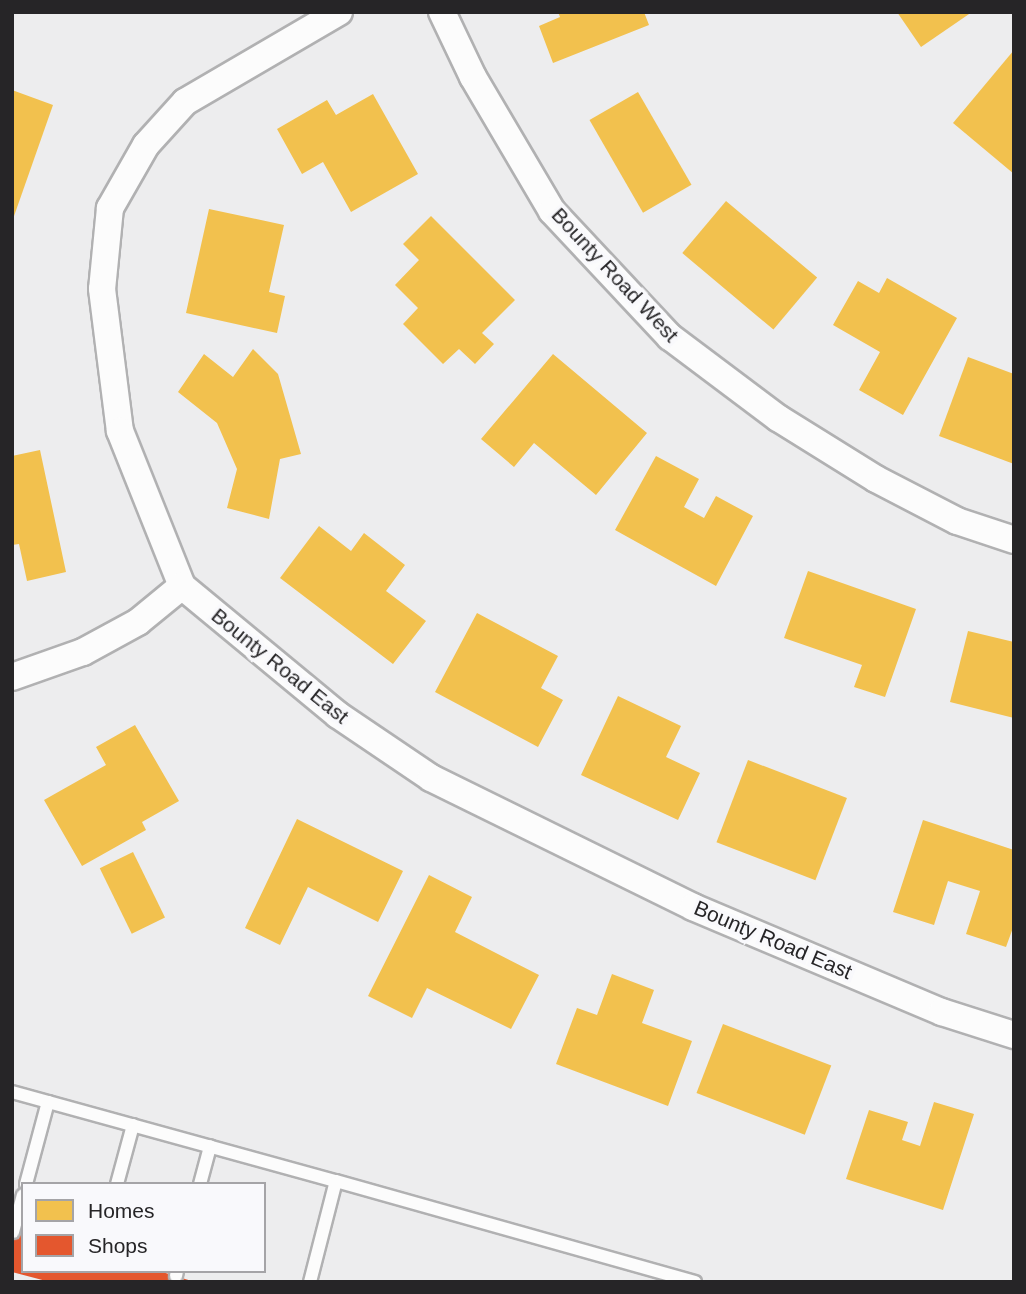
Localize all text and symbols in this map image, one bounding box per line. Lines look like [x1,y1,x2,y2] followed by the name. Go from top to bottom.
[546,203,684,347] street label: Bounty Road West
[206,603,354,729] street label: Bounty Road East
[690,895,856,985] street label: Bounty Road East
[21,1182,266,1273] legend
[88,1199,155,1222] text: Homes
[88,1234,148,1257] text: Shops

